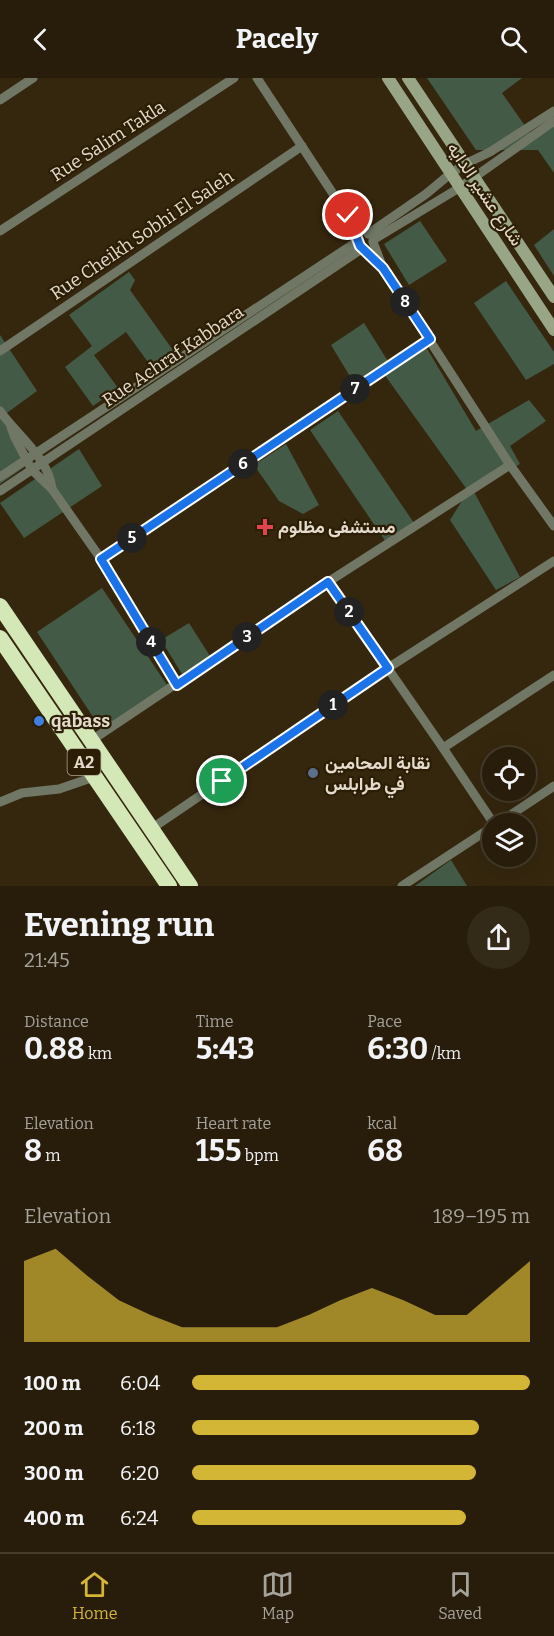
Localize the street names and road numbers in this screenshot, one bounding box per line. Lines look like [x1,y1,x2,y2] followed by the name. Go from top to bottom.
[47,96,169,186] street label: Rue Salim Takla
[441,138,528,251] street label: شارع عشير الدايه
[46,165,238,305] street label: Rue Cheikh Sobhi El Saleh
[98,301,248,411] street label: Rue Achraf Kabbara
[68,749,100,775] road number: A2

